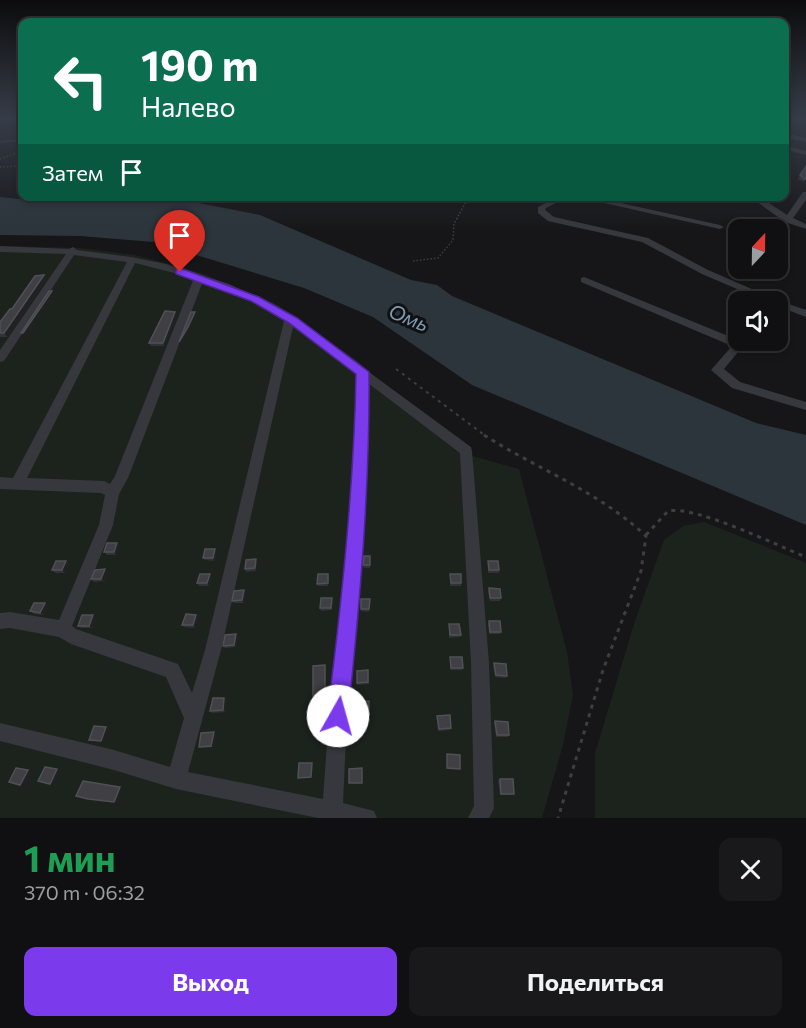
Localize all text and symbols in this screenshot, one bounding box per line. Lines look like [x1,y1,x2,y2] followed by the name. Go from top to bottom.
[141,38,259,90] text: 190 m
[42,42,120,120] icon: left
[141,90,236,123] text: Налево
[115,156,148,189] icon: arrive
[42,159,103,186] text: Затем
[154,210,205,272] pin
[163,219,196,252] icon: arrive
[728,219,788,279] north arrow
[728,219,788,351] map controls
[728,291,788,351] button: sound
[386,298,432,336] water label: Омь
[306,684,370,748] position arrow
[24,835,116,879] text: 1 мин
[719,838,782,901] button: close
[24,880,145,904] text: 370 m · 06:32
[24,947,397,1016] button: Выход
[409,947,782,1016] button: Поделиться

